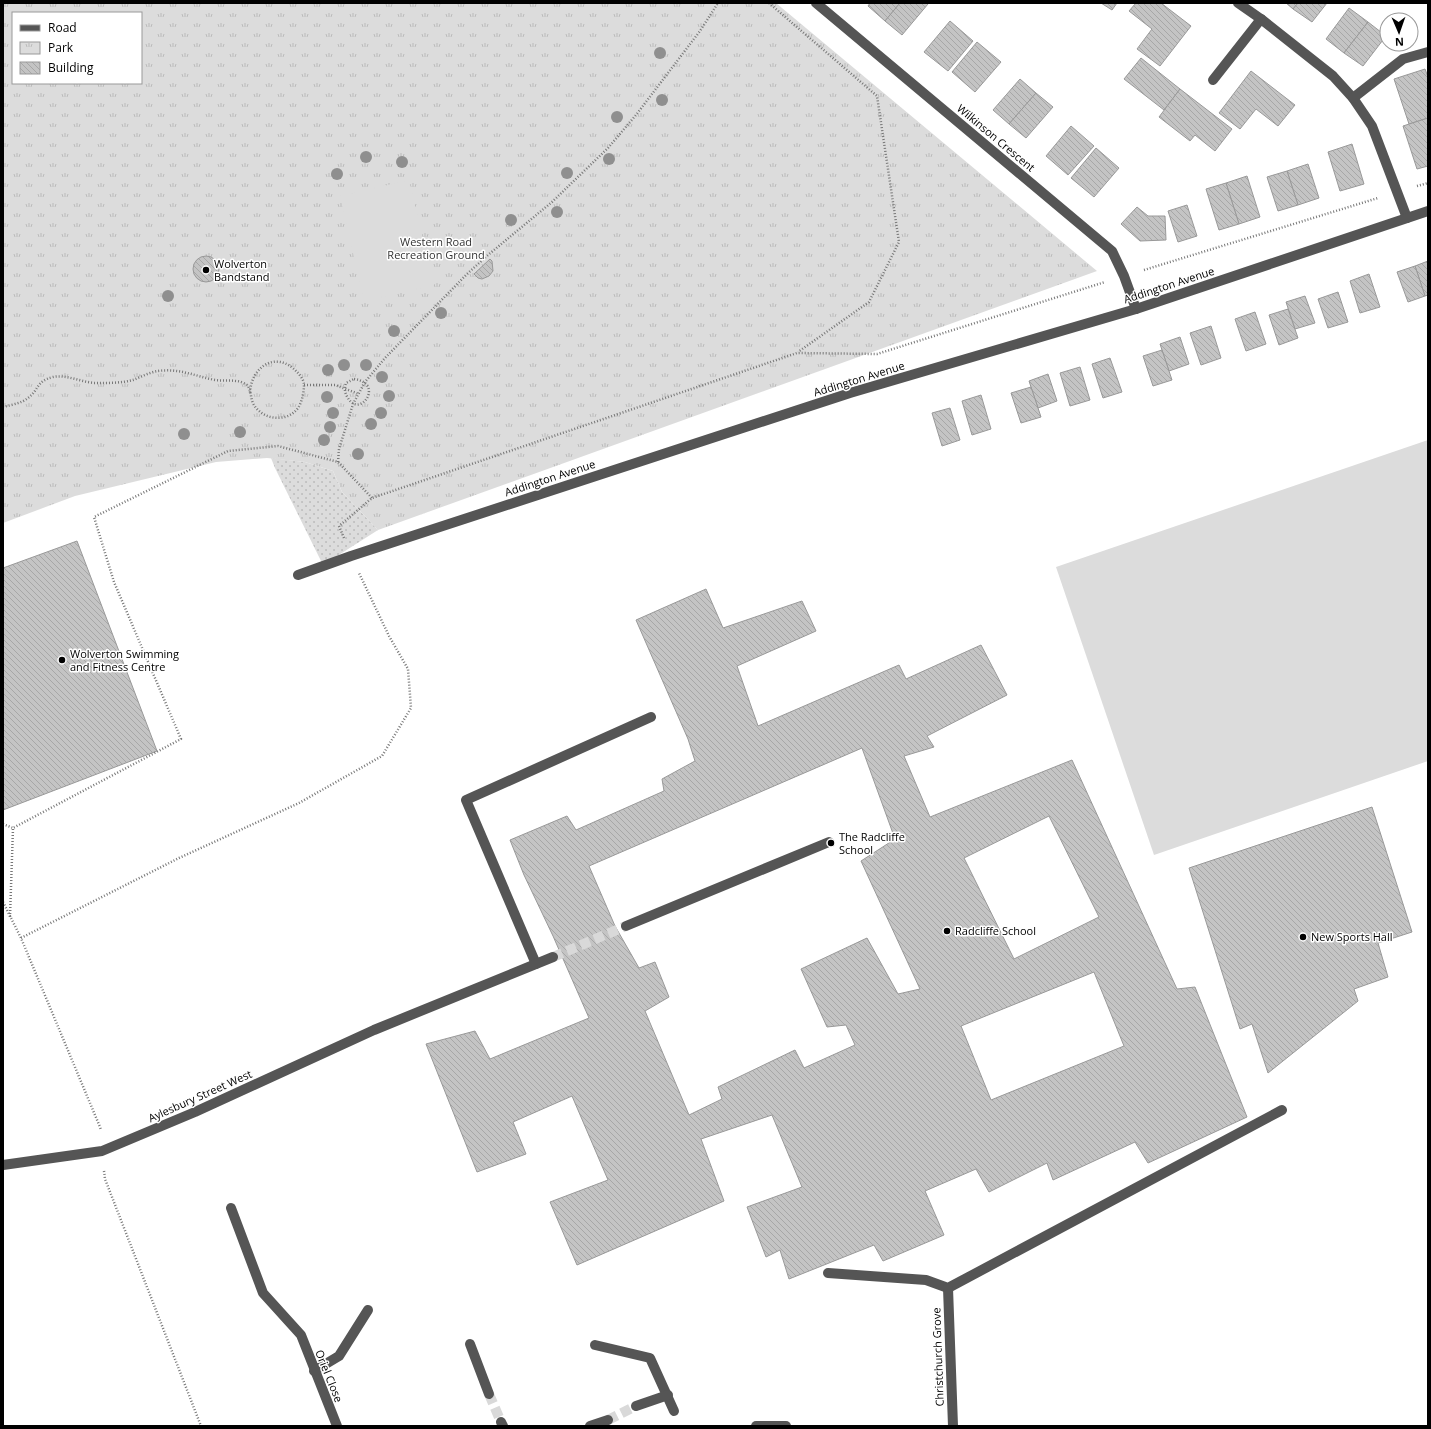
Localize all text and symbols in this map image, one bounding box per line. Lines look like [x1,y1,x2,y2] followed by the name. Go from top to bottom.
[12,12,142,84] legend
[1379,12,1419,52] north arrow
[48,19,77,36] text: Road
[1395,35,1404,50] text: N
[48,39,74,56] text: Park
[48,59,94,76] text: Building
[954,101,1039,175] street label: Wilkinson Crescent
[387,234,485,262] park label: Western Road Recreation Ground
[214,256,269,284] place label: Wolverton Bandstand
[1122,263,1216,306] street label: Addington Avenue
[201,265,211,275] marker: Wolverton Bandstand
[812,358,906,399] street label: Addington Avenue
[503,456,597,499] street label: Addington Avenue
[70,646,179,674] place label: Wolverton Swimming and Fitness Centre
[57,655,67,665] marker: Wolverton Swimming and Fitness Centre
[839,829,905,857] place label: The Radcliffe School
[826,838,836,848] marker: The Radcliffe School
[955,923,1036,938] place label: Radcliffe School
[942,926,952,936] marker: Radcliffe School
[1311,929,1393,944] place label: New Sports Hall
[1298,932,1308,942] marker: New Sports Hall
[146,1066,254,1125] street label: Aylesbury Street West
[928,1307,947,1407] street label: Christchurch Grove
[312,1347,347,1404] street label: Oriel Close

